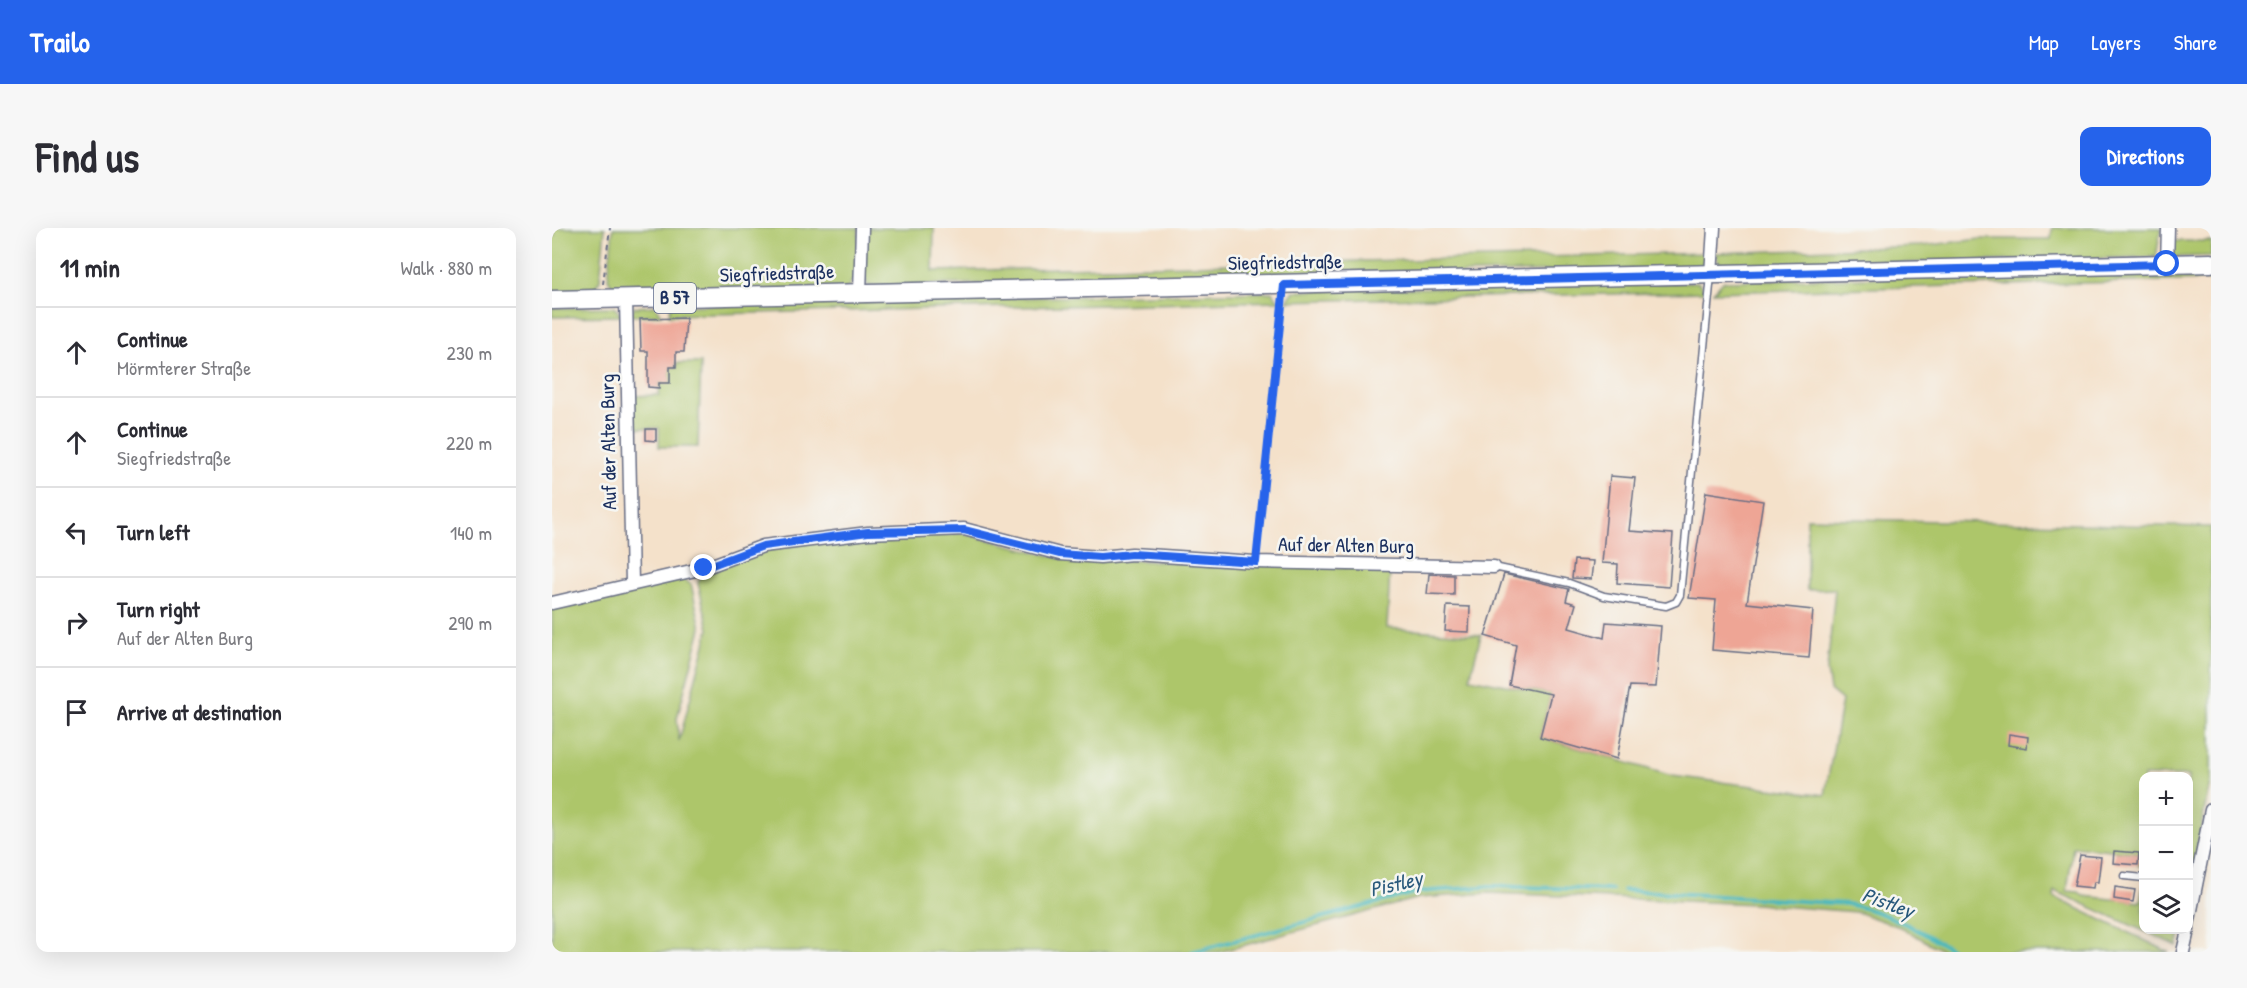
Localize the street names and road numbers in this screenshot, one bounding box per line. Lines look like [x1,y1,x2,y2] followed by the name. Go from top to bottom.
[1228,247,1342,276] street label: Siegfriedstraße
[719,257,835,288] street label: Siegfriedstraße
[654,283,696,313] road number: B 57
[593,374,622,510] street label: Auf der Alten Burg
[1278,530,1414,559] street label: Auf der Alten Burg

